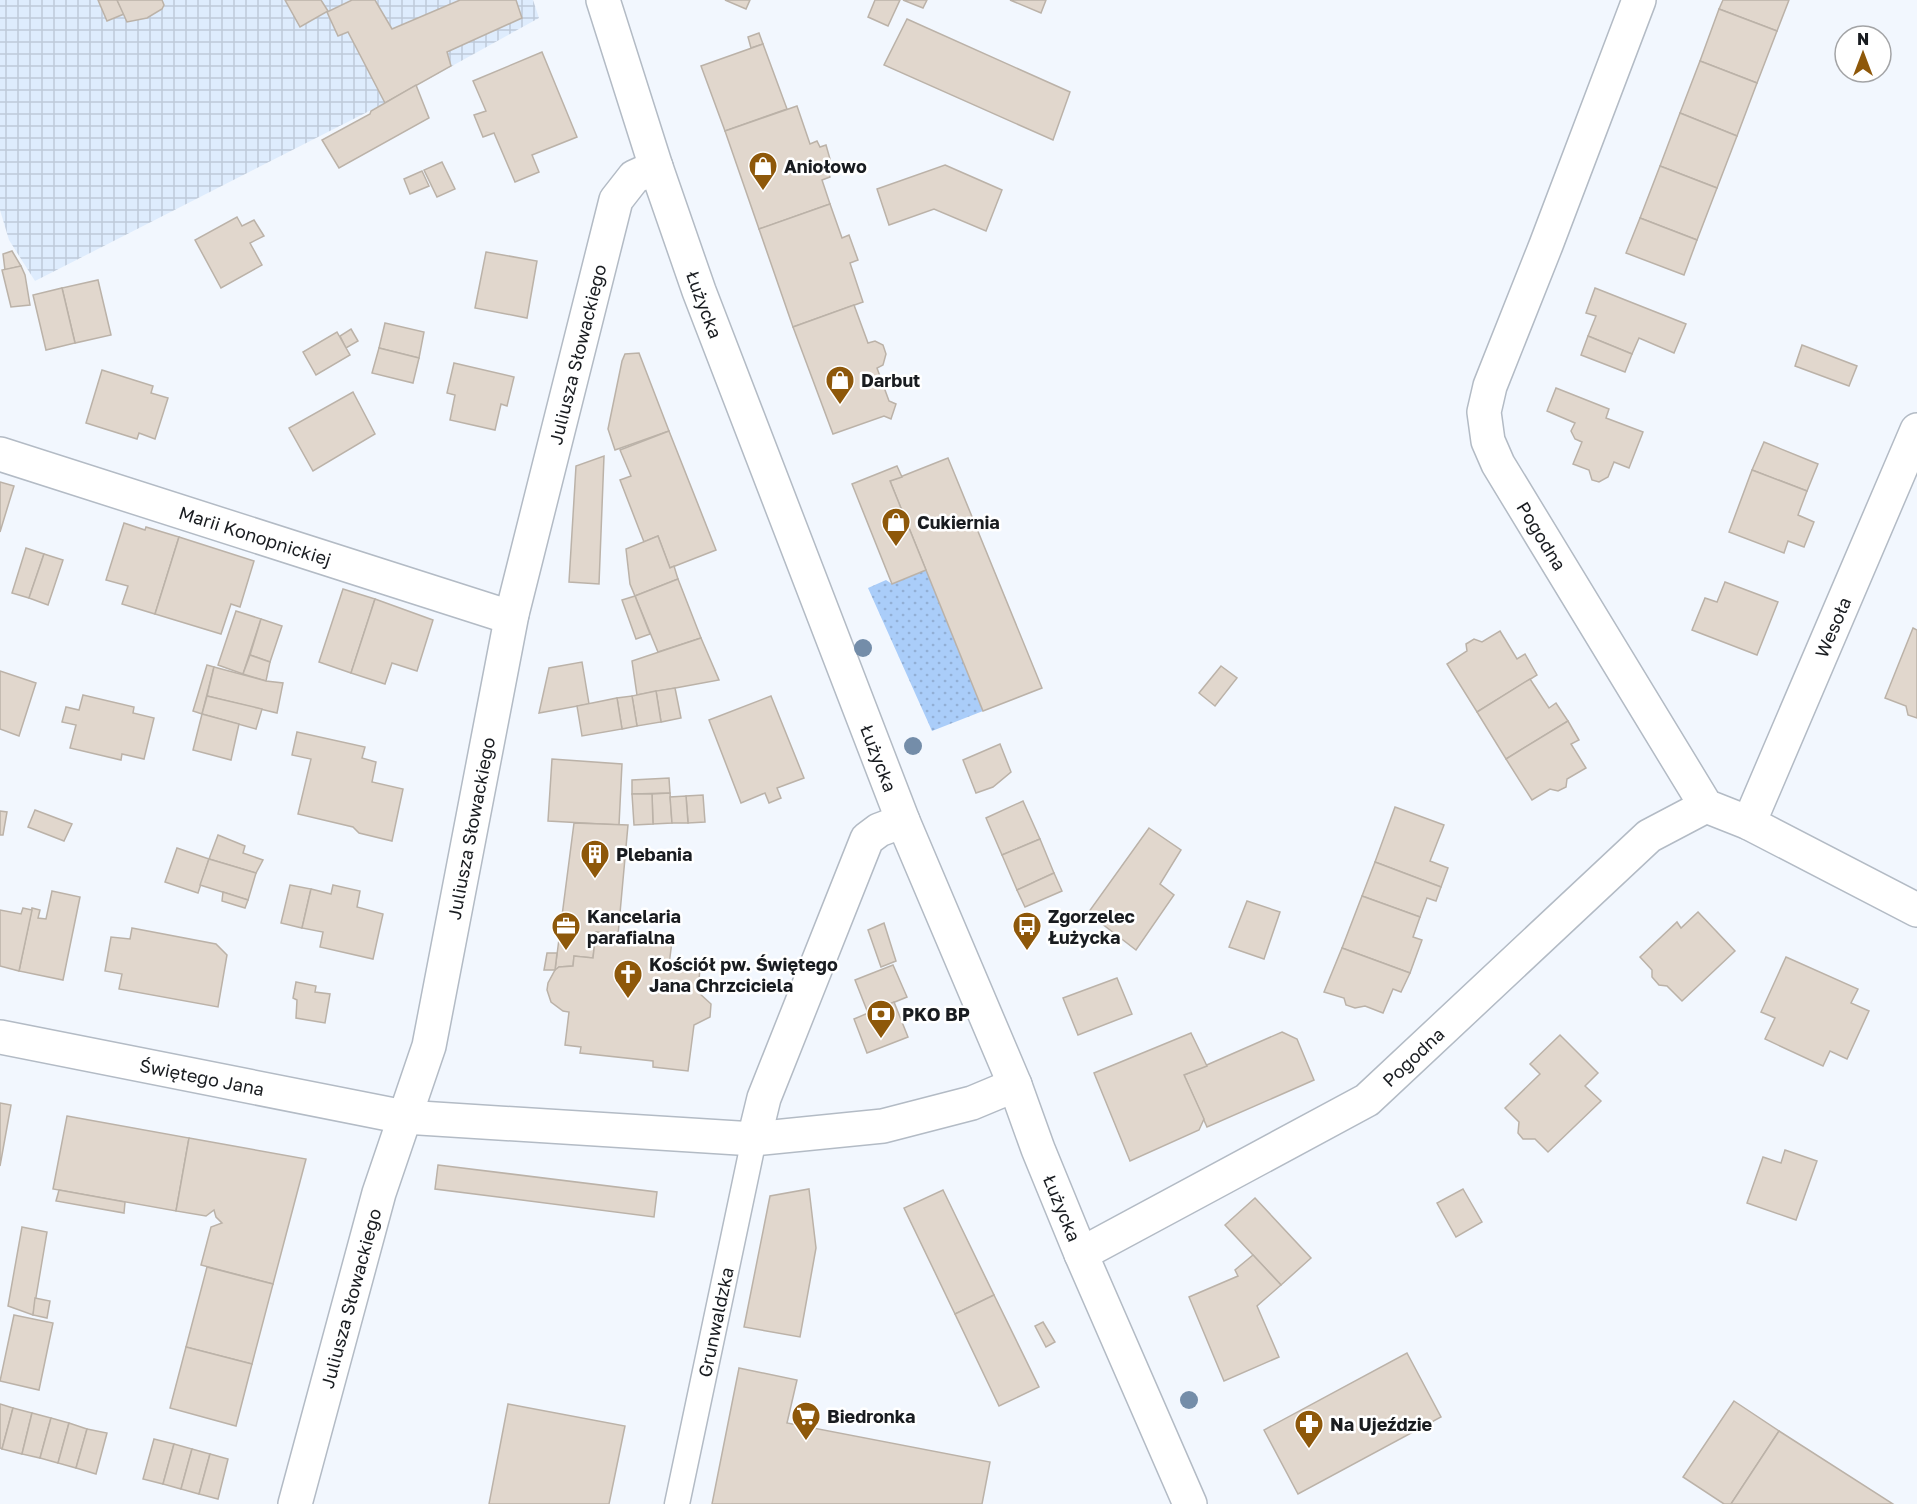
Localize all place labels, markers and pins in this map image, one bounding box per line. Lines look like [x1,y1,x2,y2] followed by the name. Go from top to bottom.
[747,150,779,192] shop icon: Aniołowo
[784,155,867,177] place label: Aniołowo
[824,364,856,406] shop icon: Darbut
[861,369,920,391] place label: Darbut
[880,506,912,548] shop icon: Cukiernia
[917,511,1000,533] place label: Cukiernia
[579,838,611,880] building icon: Plebania
[616,843,692,865] place label: Plebania
[587,905,681,948] place label: Kancelaria parafialna
[1048,905,1135,948] place label: Zgorzelec Łużycka
[550,910,582,952] office icon: Kancelaria parafialna
[1011,910,1043,952] bus stop icon: Zgorzelec Łużycka
[649,953,838,996] place label: Kościół pw. Świętego Jana Chrzciciela
[612,958,644,1000] church icon: Kościół pw. Świętego Jana Chrzciciela
[865,998,897,1040] bank icon: PKO BP
[902,1003,970,1025] place label: PKO BP
[790,1400,822,1442] supermarket icon: Biedronka
[827,1405,915,1427] place label: Biedronka
[1293,1408,1325,1450] pharmacy icon: Na Ujeździe
[1330,1413,1433,1435] place label: Na Ujeździe

